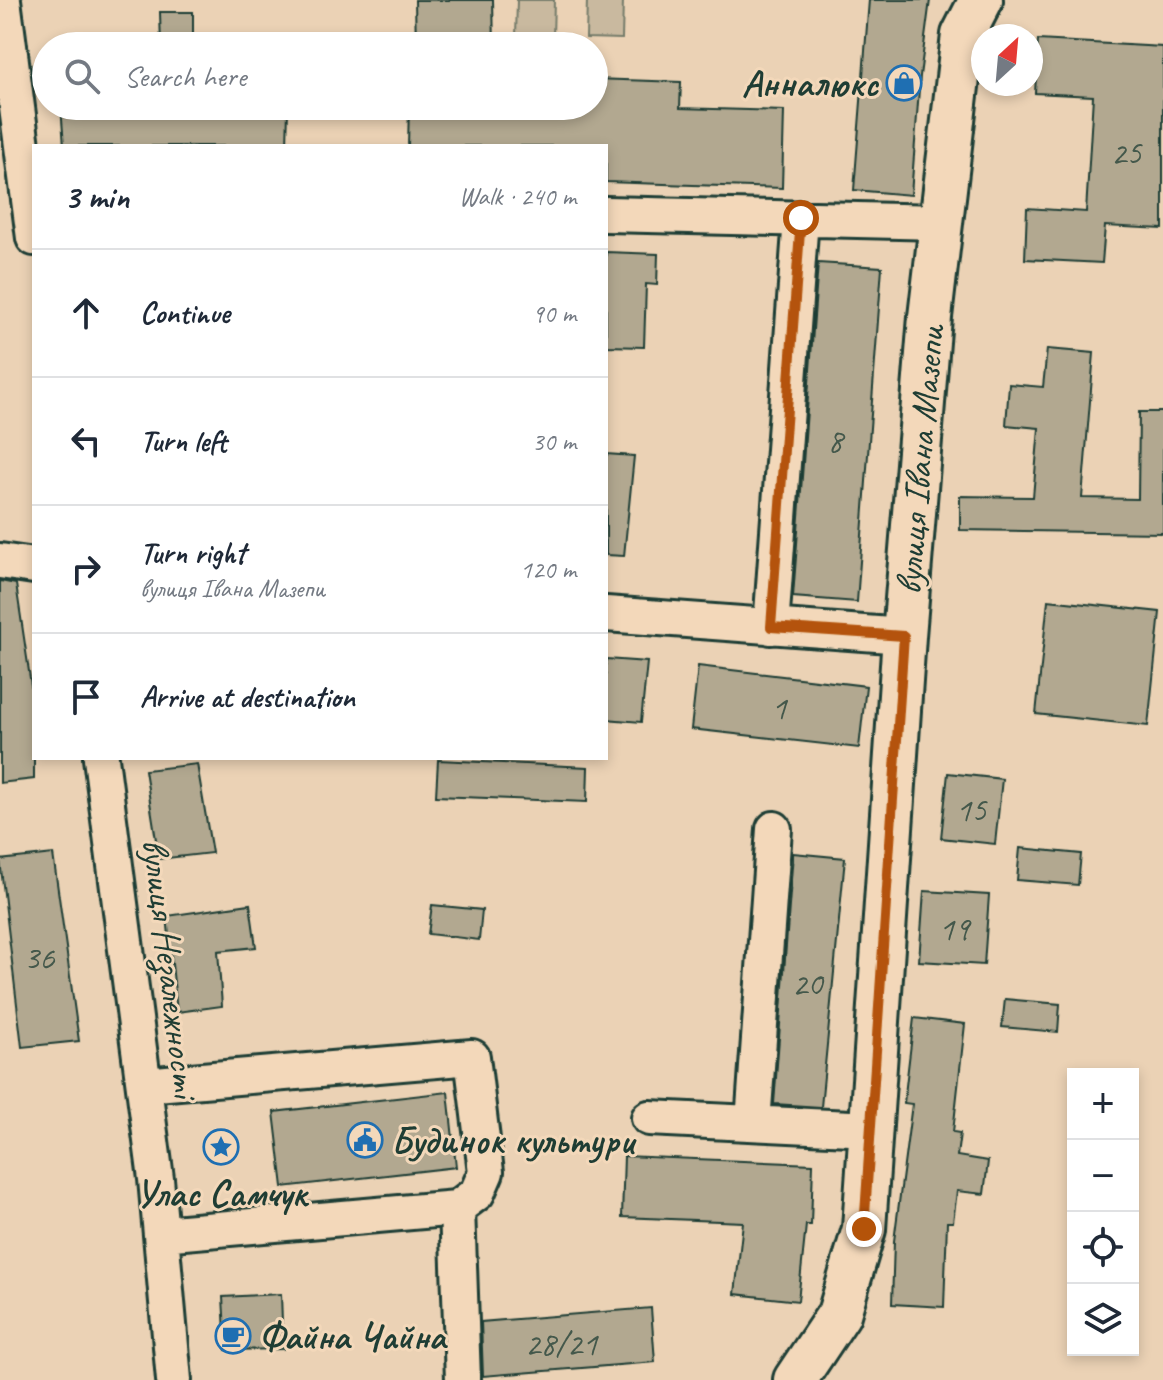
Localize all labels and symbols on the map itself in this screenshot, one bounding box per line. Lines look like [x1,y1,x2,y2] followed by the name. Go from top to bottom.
[971,24,1043,96] north arrow
[742,60,879,107] place label: Анналюкс
[885,64,923,102] shop icon: Анналюкс
[1111,131,1143,174] house number: 25
[783,200,819,236] route start
[884,321,955,597] street label: вулиця Івана Мазепи
[827,419,846,462] house number: 8
[771,686,788,729] house number: 1
[956,788,988,831] house number: 15
[131,836,210,1104] street label: вулиця Незалежності
[939,907,972,950] house number: 19
[24,936,56,979] house number: 36
[792,962,825,1005] house number: 20
[391,1117,637,1164] place label: Будинок культури
[346,1121,384,1159] public building icon: Будинок культури
[202,1128,240,1166] place icon: Улас Самчук
[135,1170,310,1217] place label: Улас Самчук
[846,1211,882,1247] route end
[259,1313,448,1360] place label: Файна Чайна
[214,1317,252,1355] cafe icon: Файна Чайна
[525,1322,599,1365] house number: 28/21

